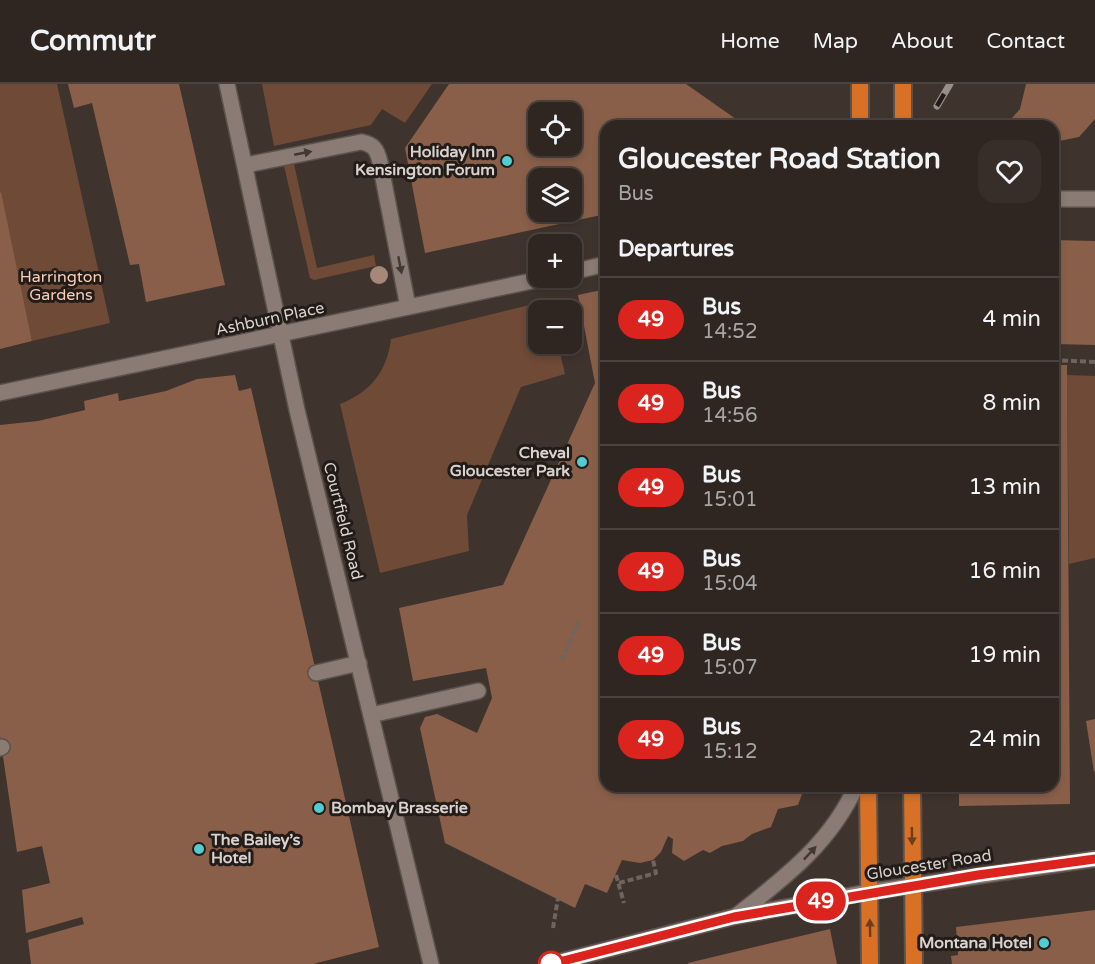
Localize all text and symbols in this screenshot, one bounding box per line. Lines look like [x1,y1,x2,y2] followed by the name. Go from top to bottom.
[30,24,156,58] text: Commutr
[720,29,780,54] text: Home
[813,29,858,54] text: Map
[891,29,953,54] text: About
[986,29,1065,54] text: Contact
[528,102,582,354] map controls
[528,102,582,156] button: locate
[978,140,1041,203] button: heart
[355,142,495,180] place label: Holiday Inn Kensington Forum
[618,142,941,176] text: Gloucester Road Station
[294,148,313,157] one-way arrow
[500,154,514,168] marker: Holiday Inn Kensington Forum
[528,168,582,222] button: layers
[618,182,654,206] text: Bus
[528,234,582,288] button: +
[618,236,734,262] text: Departures
[396,256,405,275] one-way arrow
[20,267,102,305] park label: Harrington Gardens
[702,294,741,320] text: Bus
[214,298,326,340] street label: Ashburn Place
[528,300,582,354] button: −
[982,306,1041,332] text: 4 min
[638,307,664,332] text: 49
[702,320,757,344] text: 14:52
[702,378,741,404] text: Bus
[982,390,1041,416] text: 8 min
[638,391,664,416] text: 49
[702,404,757,428] text: 14:56
[450,443,570,481] place label: Cheval Gloucester Park
[575,455,589,469] marker: Cheval Gloucester Park
[319,460,367,582] street label: Courtfield Road
[702,462,741,488] text: Bus
[969,474,1041,500] text: 13 min
[638,475,664,500] text: 49
[702,488,757,512] text: 15:01
[702,546,741,572] text: Bus
[969,558,1041,584] text: 16 min
[638,559,664,584] text: 49
[702,572,757,596] text: 15:04
[702,630,741,656] text: Bus
[969,642,1041,668] text: 19 min
[638,643,664,668] text: 49
[702,656,757,680] text: 15:07
[702,714,741,740] text: Bus
[969,726,1041,752] text: 24 min
[638,727,664,752] text: 49
[702,740,757,764] text: 15:12
[331,798,468,818] place label: Bombay Brasserie
[312,801,326,815] marker: Bombay Brasserie
[907,826,917,845] one-way arrow
[210,830,301,868] place label: The Bailey’s Hotel
[192,842,206,856] marker: The Bailey’s Hotel
[803,845,817,860] one-way arrow
[865,845,993,885] street label: Gloucester Road
[794,882,848,920] line badge: 49
[808,889,834,914] text: 49
[865,919,874,938] one-way arrow
[919,933,1032,953] place label: Montana Hotel
[1037,936,1051,950] marker: Montana Hotel
[538,951,564,964] unlabelled marker

